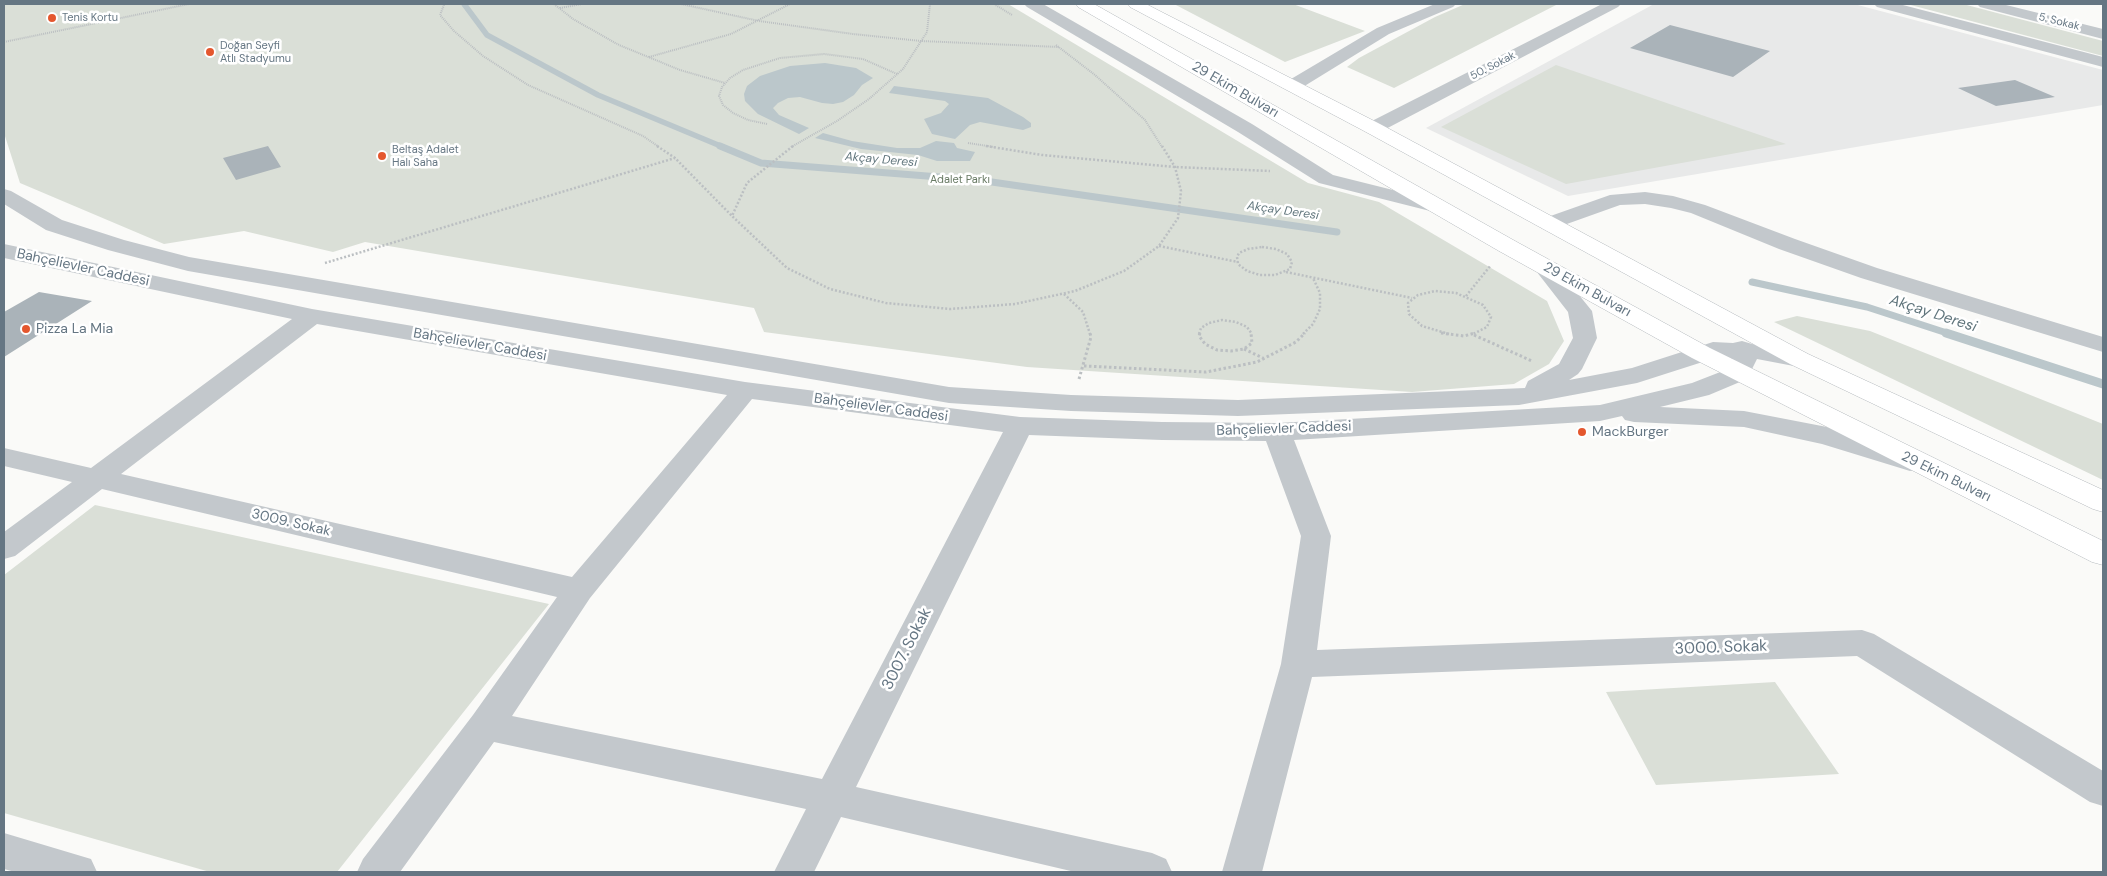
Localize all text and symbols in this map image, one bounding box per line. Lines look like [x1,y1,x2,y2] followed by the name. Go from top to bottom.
[62,11,118,25] place label: Tenis Kortu
[2037,11,2081,33] street label: 5. Sokak
[46,12,58,24] marker: Tenis Kortu
[220,39,291,65] place label: Doğan Seyfi Atlı Stadyumu
[204,46,216,58] marker: Doğan Seyfi Atlı Stadyumu
[1468,49,1518,83] street label: 50. Sokak
[1189,58,1281,122] street label: 29 Ekim Bulvarı
[392,143,459,169] place label: Beltaş Adalet Halı Saha
[376,150,388,162] marker: Beltaş Adalet Halı Saha
[844,150,918,170] water label: Akçay Deresi
[930,173,990,187] park label: Adalet Parkı
[1246,199,1320,223] water label: Akçay Deresi
[15,246,151,290] street label: Bahçelievler Caddesi
[1540,259,1634,321] street label: 29 Ekim Bulvarı
[1887,291,1979,337] water label: Akçay Deresi
[36,321,113,337] place label: Pizza La Mia
[20,323,32,335] marker: Pizza La Mia
[412,325,548,365] street label: Bahçelievler Caddesi
[813,390,949,426] street label: Bahçelievler Caddesi
[1216,418,1352,440] street label: Bahçelievler Caddesi
[1592,424,1669,440] place label: MackBurger
[1576,426,1588,438] marker: MackBurger
[1899,448,1993,506] street label: 29 Ekim Bulvarı
[250,506,332,540] street label: 3009. Sokak
[878,605,936,693] street label: 3007. Sokak
[1674,637,1768,659] street label: 3000. Sokak

